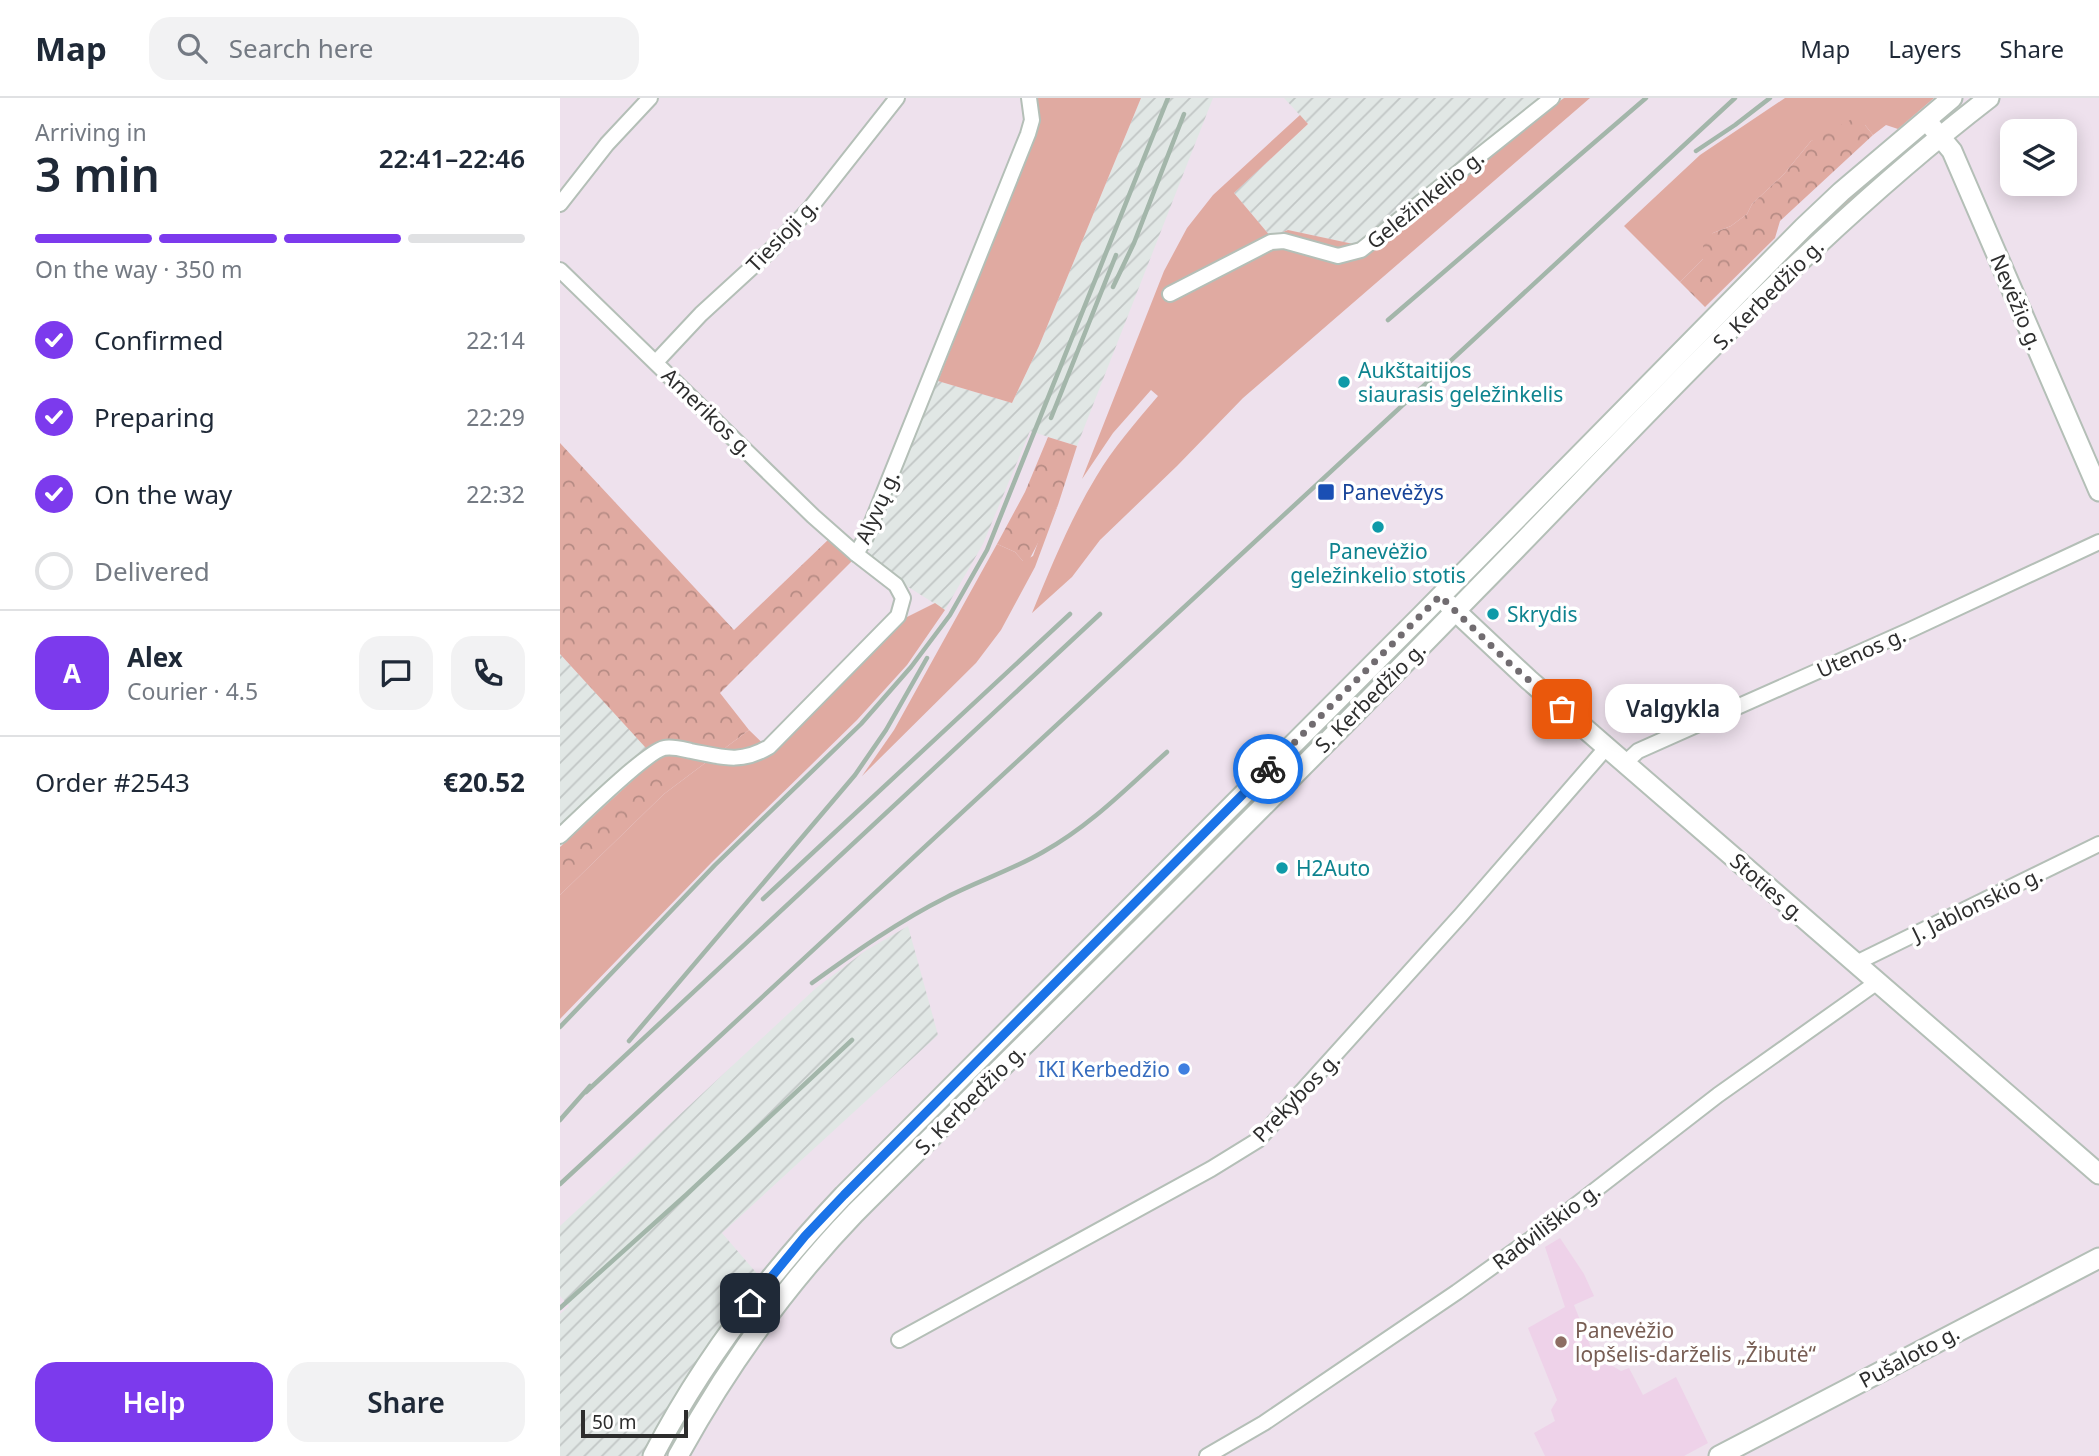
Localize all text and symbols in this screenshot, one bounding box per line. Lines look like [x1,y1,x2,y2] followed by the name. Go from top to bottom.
[149,17,639,80] search box
[35,26,107,71] text: Map
[173,29,211,67] icon: search
[229,30,373,66] text: Search here
[1800,32,1850,65] text: Map
[1888,32,1962,65] text: Layers
[2000,32,2064,65] text: Share
[35,116,147,148] text: Arriving in
[2000,119,2077,196] map controls
[2000,119,2077,196] button: layers
[379,140,525,176] text: 22:41–22:46
[35,143,160,205] text: 3 min
[1361,143,1489,255] street label: Geležinkelio g.
[740,192,824,278] street label: Tiesioji g.
[1707,233,1829,355] street label: S. Kerbedžio g.
[1984,250,2050,354] street label: Nevėžio g.
[35,253,242,285] text: On the way · 350 m
[35,321,73,359] icon: check
[94,322,224,358] text: Confirmed
[466,324,525,356] text: 22:14
[1358,356,1563,408] place label: Aukštaitijos siaurasis geležinkelis
[656,361,760,463] street label: Amerikos g.
[1336,374,1352,390] marker: Aukštaitijos siaurasis geležinkelis
[35,398,73,436] icon: check
[94,399,215,435] text: Preparing
[466,401,525,433] text: 22:29
[849,466,905,548] street label: Alyvų g.
[35,475,73,513] icon: check
[94,476,232,512] text: On the way
[466,478,525,510] text: 22:32
[1342,478,1444,506] place label: Panevėžys
[1316,482,1336,502] marker: Panevėžys
[1370,519,1386,535] marker: Panevėžio geležinkelio stotis
[1290,537,1466,589] place label: Panevėžio geležinkelio stotis
[94,553,210,589] text: Delivered
[1507,600,1578,628] place label: Skrydis
[1485,606,1501,622] marker: Skrydis
[1812,620,1910,684] street label: Utenos g.
[359,636,433,710] button: chat
[451,636,525,710] button: phone
[1309,636,1431,758] street label: S. Kerbedžio g.
[127,639,183,675] text: Alex
[63,655,81,691] text: A
[127,675,258,707] text: Courier · 4.5
[1532,679,1592,739] pin
[1604,684,1740,734] callout: Valgykla
[1543,690,1581,728] icon: bag
[1626,692,1720,724] text: Valgykla
[1233,734,1303,804] courier
[1249,750,1287,788] icon: bike
[35,764,190,800] text: Order #2543
[443,764,525,800] text: €20.52
[1725,847,1811,927] street label: Stoties g.
[1296,854,1370,882] place label: H2Auto
[1274,860,1290,876] marker: H2Auto
[1905,860,2047,949] street label: J. Jablonskio g.
[909,1038,1031,1160] street label: S. Kerbedžio g.
[1246,1046,1346,1148] street label: Prekybos g.
[1038,1055,1170,1083] place label: IKI Kerbedžio
[1176,1061,1192,1077] marker: IKI Kerbedžio
[1486,1176,1606,1276] street label: Radviliškio g.
[720,1273,780,1333] pin
[731,1284,769,1322] icon: home
[1575,1316,1817,1368] place label: Panevėžio lopšelis-darželis „Žibutė“
[1854,1318,1964,1394] street label: Pušaloto g.
[1553,1334,1569,1350] marker: Panevėžio lopšelis-darželis „Žibutė“
[35,1362,273,1442] button: Help
[287,1362,525,1442] button: Share
[581,1407,688,1439] scale bar
[592,1409,636,1435] text: 50 m

